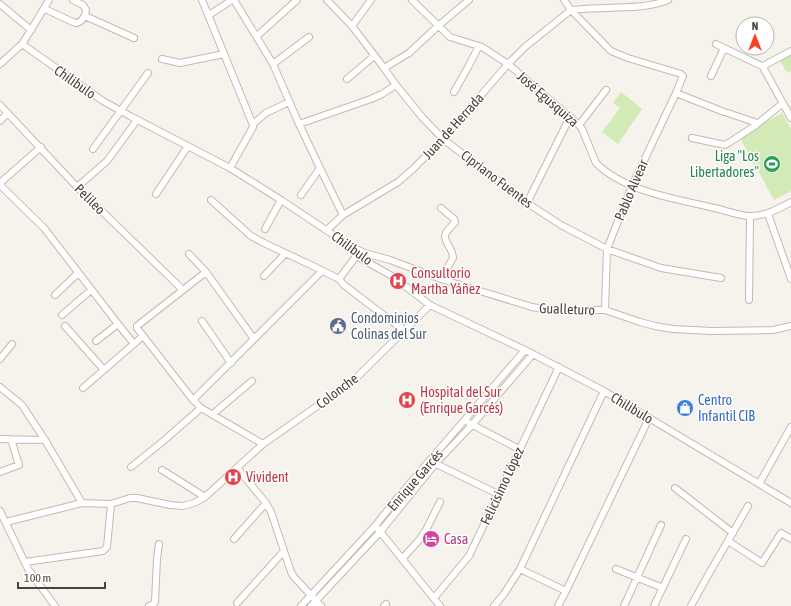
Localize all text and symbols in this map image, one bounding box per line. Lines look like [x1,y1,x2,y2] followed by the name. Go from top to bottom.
[735,16,775,56] north arrow
[752,20,758,32] text: N
[51,62,99,102] street label: Chilibulo
[514,68,582,130] street label: José Egusquiza
[419,90,487,162] street label: Juan de Herrada
[458,147,536,211] street label: Cipriano Fuentes
[690,148,759,180] place label: Liga "Los Libertadores"
[762,154,782,174] sports icon: Liga "Los Libertadores"
[611,156,651,223] street label: Pablo Alvear
[71,180,109,218] street label: Pelileo
[328,228,376,268] street label: Chilibulo
[411,265,480,297] place label: Consultorio Martha Yáñez
[388,271,408,291] hospital icon: Consultorio Martha Yáñez
[539,300,595,318] street label: Gualleturo
[351,310,427,342] place label: Condominios Colinas del Sur
[328,316,348,336] public building icon: Condominios Colinas del Sur
[313,370,361,412] street label: Colonche
[420,384,503,416] place label: Hospital del Sur (Enrique Garcés)
[608,389,656,427] street label: Chilibulo
[397,390,417,410] hospital icon: Hospital del Sur (Enrique Garcés)
[698,392,755,424] place label: Centro Infantil CIB
[675,398,695,418] shop icon: Centro Infantil CIB
[477,445,527,527] street label: Felicísimo López
[384,446,446,514] street label: Enrique Garcés
[223,467,243,487] hospital icon: Vivident
[246,469,289,485] place label: Vivident
[421,529,441,549] hotel icon: Casa
[444,531,468,547] place label: Casa
[18,564,105,590] scale bar
[24,571,51,585] text: 100 m

